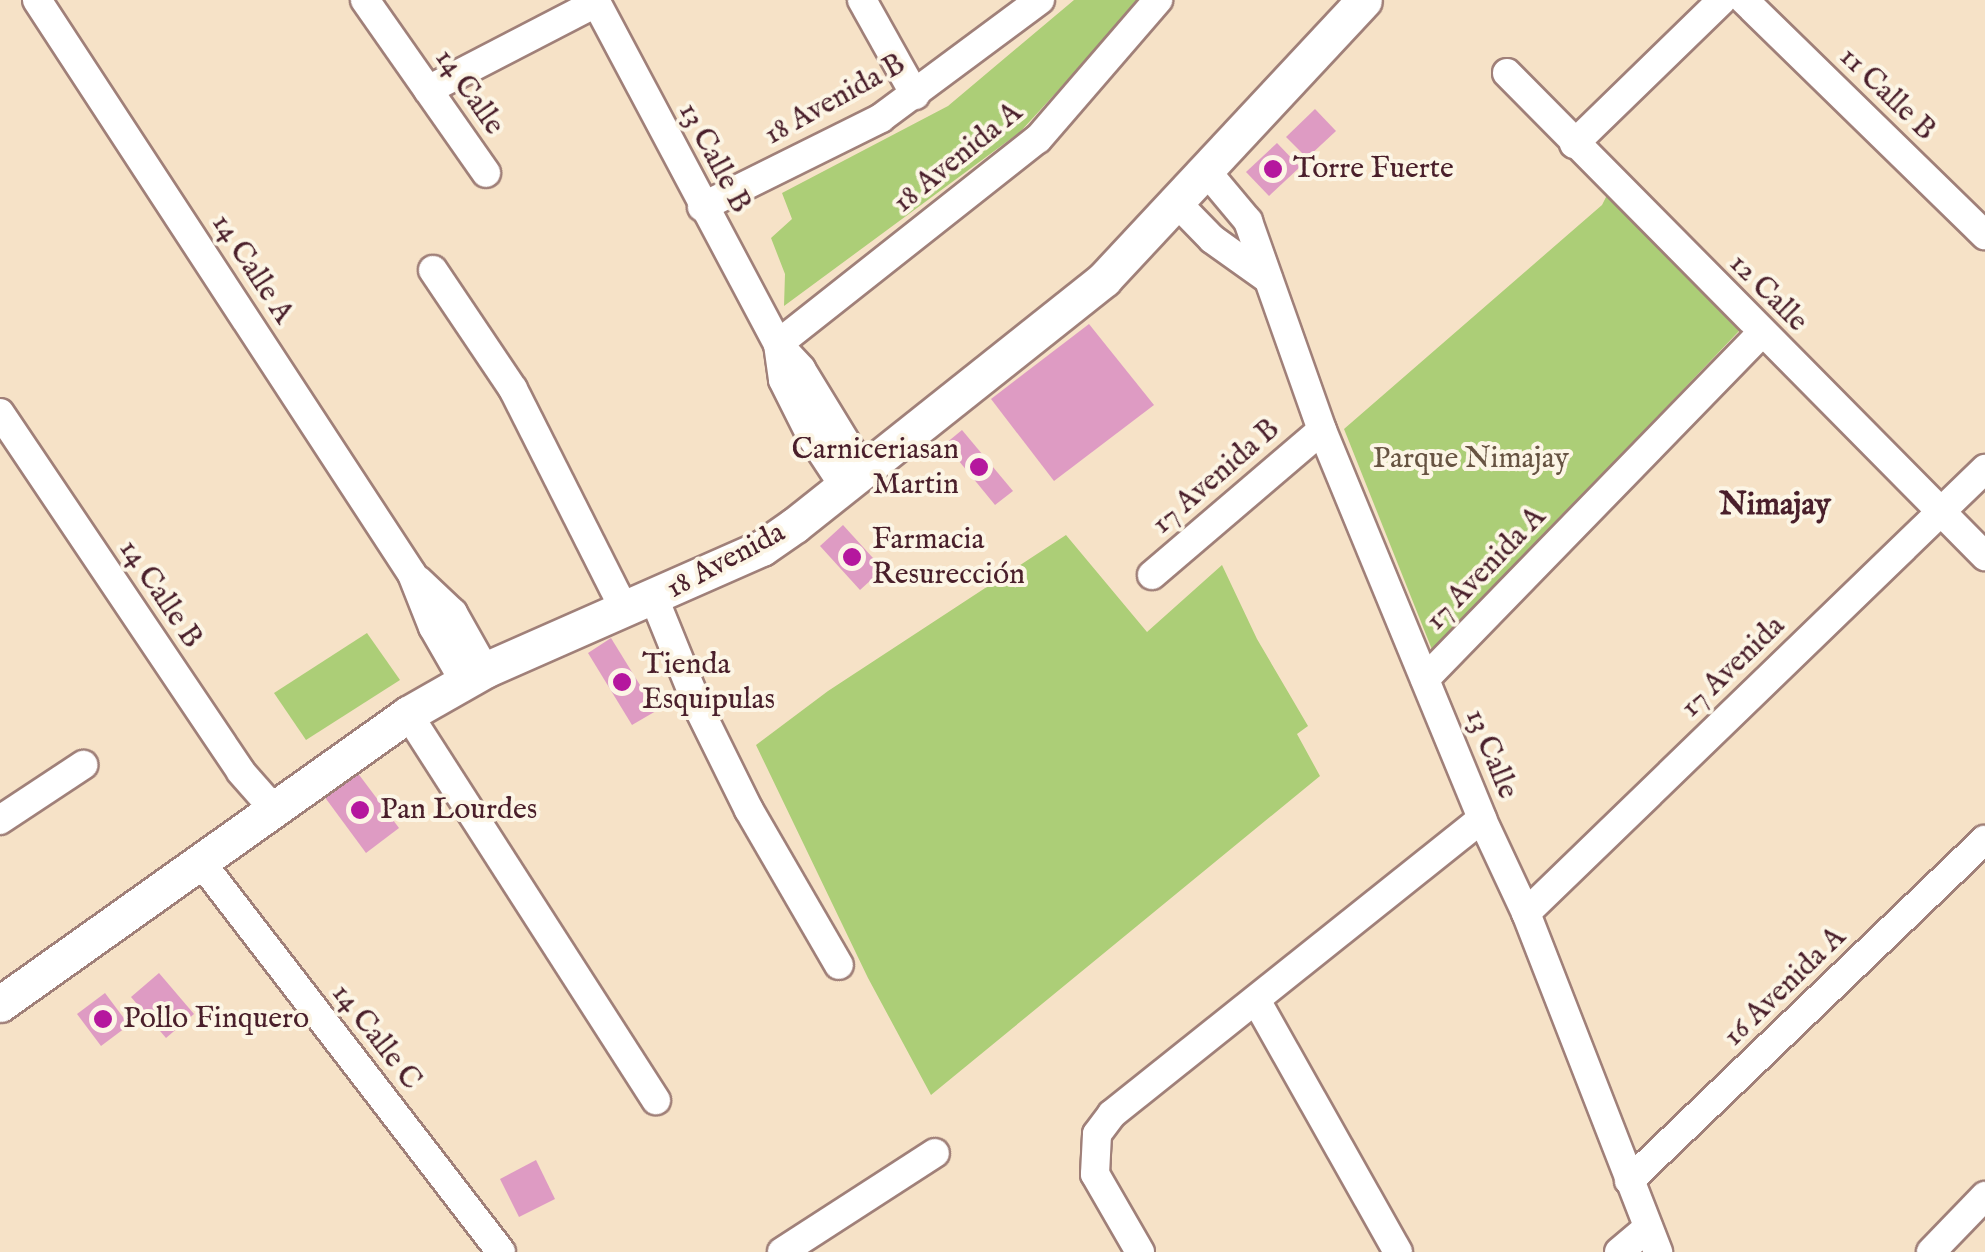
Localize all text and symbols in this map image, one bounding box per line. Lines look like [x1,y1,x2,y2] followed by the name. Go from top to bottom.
[1831,39,1943,149] street label: 11 Calle B
[426,42,512,142] street label: 14 Calle
[758,47,912,153] street label: 18 Avenida B
[886,95,1030,221] street label: 18 Avenida A
[670,97,758,219] street label: 13 Calle B
[1293,151,1454,187] place label: Torre Fuerte
[1262,158,1284,180] marker: Torre Fuerte
[203,207,301,331] street label: 14 Calle A
[1721,246,1815,340] street label: 12 Calle
[1145,412,1287,542] street label: 17 Avenida B
[792,432,959,502] place label: Carniceriasan Martin
[1373,441,1569,477] park label: Parque Nimajay
[968,456,990,478] marker: Carniceriasan Martin
[1719,487,1831,525] district label: Nimajay
[1418,500,1554,638] street label: 17 Avenida A
[661,515,791,607] street label: 18 Avenida
[872,522,1025,592] place label: Farmacia Resurección
[111,533,209,655] street label: 14 Calle B
[841,546,863,568] marker: Farmacia Resurección
[1673,608,1793,726] street label: 17 Avenida
[642,647,775,718] place label: Tienda Esquipulas
[611,671,633,693] marker: Tienda Esquipulas
[1457,704,1525,804] street label: 13 Calle
[380,792,537,828] place label: Pan Lourdes
[349,799,371,821] marker: Pan Lourdes
[1716,920,1854,1054] street label: 16 Avenida A
[323,977,429,1097] street label: 14 Calle C
[123,1001,309,1037] place label: Pollo Finquero
[92,1008,114,1030] marker: Pollo Finquero

